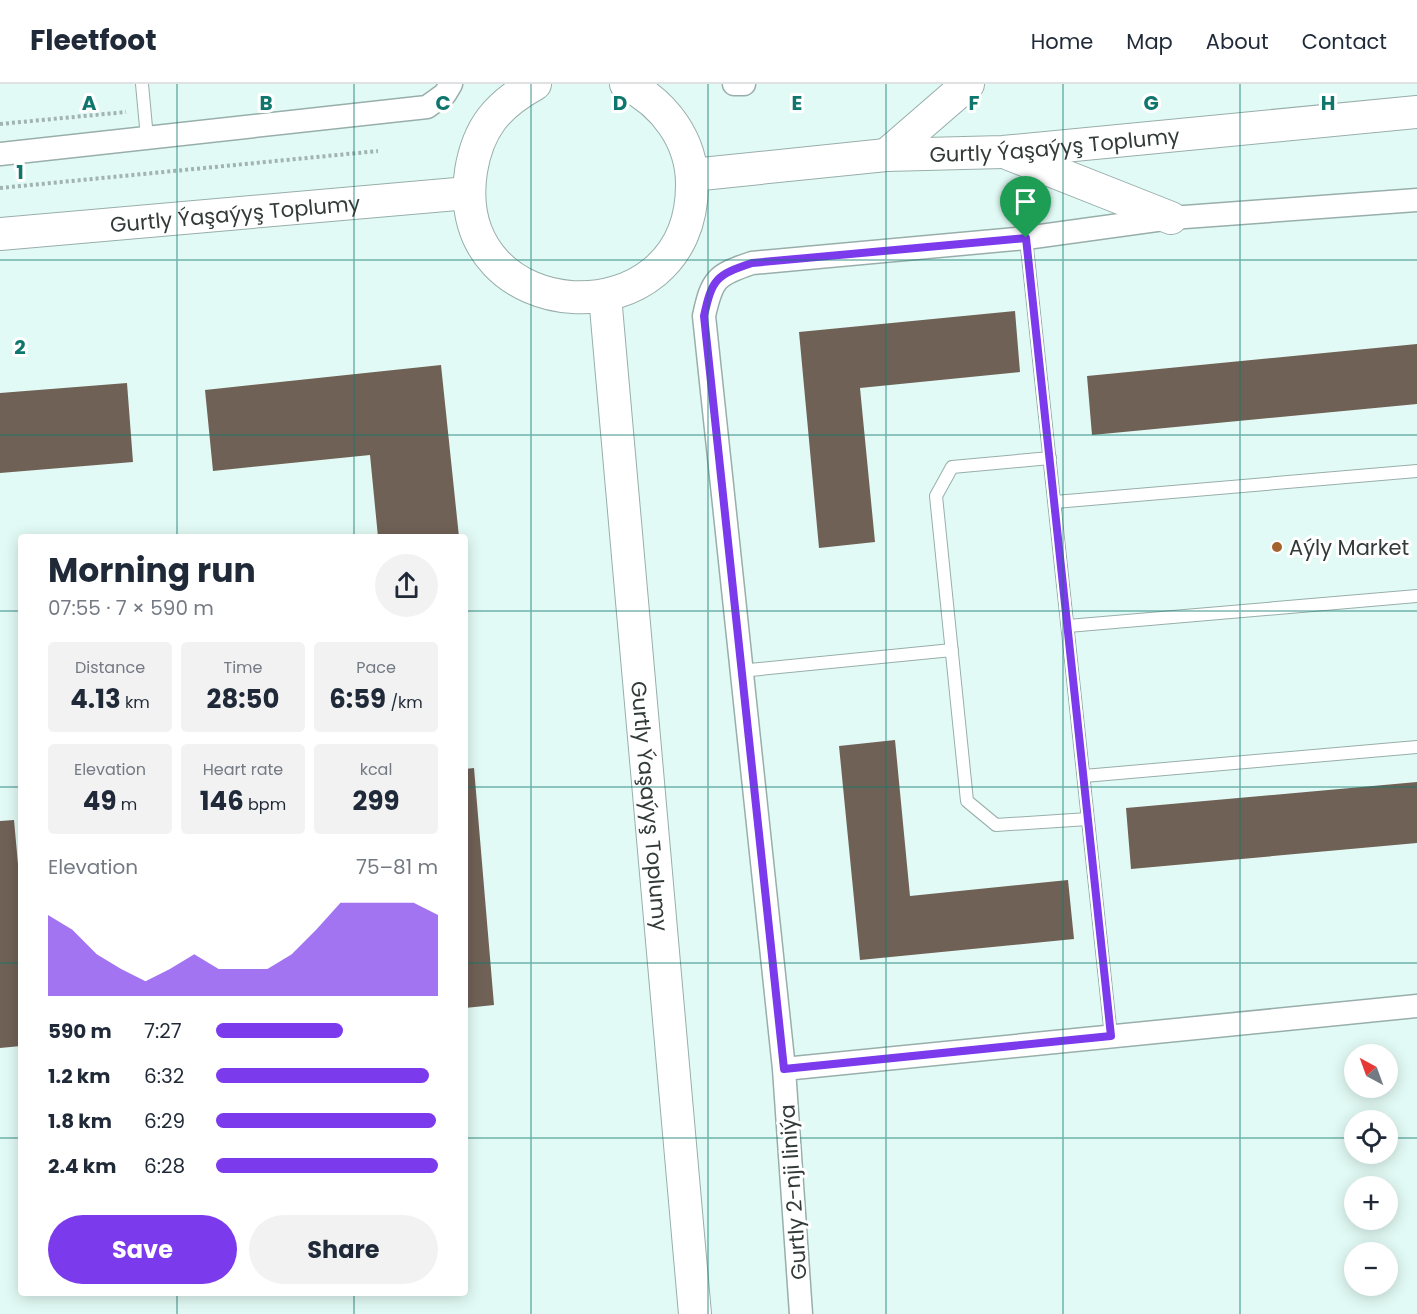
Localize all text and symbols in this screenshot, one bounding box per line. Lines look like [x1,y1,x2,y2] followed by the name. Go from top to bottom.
[30,21,157,60] text: Fleetfoot
[1031,27,1093,56] text: Home
[1126,27,1173,56] text: Map
[1206,27,1269,56] text: About
[1302,27,1387,56] text: Contact
[82,89,97,117] text: A
[259,89,273,117] text: B
[435,89,451,117] text: C
[613,89,627,117] text: D
[792,89,802,117] text: E
[969,89,980,117] text: F
[1143,89,1159,117] text: G
[1321,89,1335,117] text: H
[929,120,1181,168] street label: Gurtly Ýaşaýyş Toplumy
[16,158,24,186] text: 1
[1000,176,1051,238] pin
[1009,185,1042,218] icon: arrive
[109,188,362,239] street label: Gurtly Ýaşaýyş Toplumy
[14,333,26,361] text: 2
[1289,533,1409,562] place label: Aýly Market
[1270,540,1284,554] marker: Aýly Market
[48,547,256,594] text: Morning run
[375,554,438,617] button: share
[48,594,214,622] text: 07:55 · 7 × 590 m
[75,656,145,679] text: Distance
[224,656,263,679] text: Time
[356,656,396,679] text: Pace
[625,680,676,932] street label: Gurtly Ýaşaýyş Toplumy
[70,681,121,717] text: 4.13
[207,681,279,717] text: 28:50
[329,681,386,717] text: 6:59
[121,691,150,714] text: km
[386,691,423,714] text: /km
[74,758,146,781] text: Elevation
[203,758,283,781] text: Heart rate
[360,758,392,781] text: kcal
[83,783,116,819] text: 49
[200,783,244,819] text: 146
[353,783,399,819] text: 299
[116,793,137,816] text: m
[244,793,286,816] text: bpm
[48,853,138,881] text: Elevation
[356,853,438,881] text: 75–81 m
[48,1017,112,1045] text: 590 m
[144,1017,182,1045] text: 7:27
[1344,1044,1398,1098] north arrow
[1344,1044,1398,1296] map controls
[48,1062,110,1090] text: 1.2 km
[144,1062,184,1090] text: 6:32
[772,1103,814,1281] street label: Gurtly 2-nji liniýa
[48,1107,112,1135] text: 1.8 km
[144,1107,185,1135] text: 6:29
[1344,1110,1398,1164] button: locate
[48,1152,116,1180] text: 2.4 km
[144,1152,185,1180] text: 6:28
[1344,1176,1398,1230] button: +
[48,1215,237,1284] button: Save
[249,1215,438,1284] button: Share
[1344,1242,1398,1296] button: −

